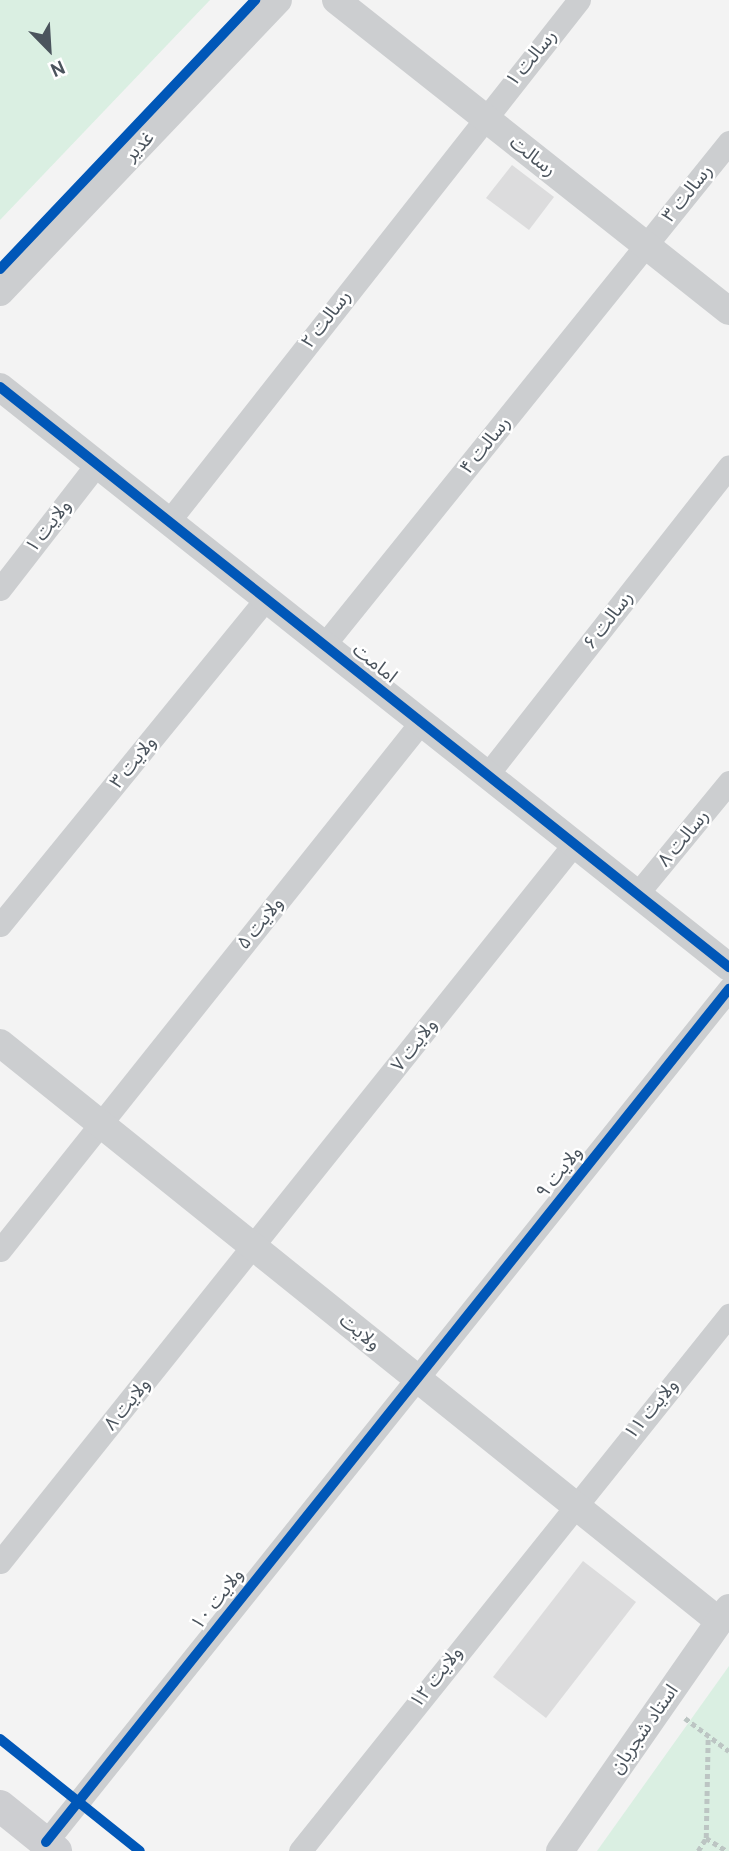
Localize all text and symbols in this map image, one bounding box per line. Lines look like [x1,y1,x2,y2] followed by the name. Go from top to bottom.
[14,14,84,84] north arrow
[501,25,561,91] street label: رسالت ۱
[47,55,69,82] text: N
[119,126,159,166] street label: غدیر
[505,131,561,181] street label: رسالت
[657,160,717,226] street label: رسالت ۳
[296,285,356,353] street label: رسالت ۲
[455,412,515,478] street label: رسالت ۴
[20,495,76,557] street label: ولایت ۱
[578,586,638,654] street label: رسالت ۶
[348,638,402,688] street label: امامت
[105,731,161,793] street label: ولایت ۳
[653,805,713,871] street label: رسالت ۸
[232,892,288,954] street label: ولایت ۵
[386,1014,442,1076] street label: ولایت ۷
[531,1141,587,1203] street label: ولایت ۹
[335,1309,385,1355] street label: ولایت
[99,1373,155,1435] street label: ولایت ۸
[619,1374,683,1444] street label: ولایت ۱۱
[186,1564,248,1634] street label: ولایت ۱۰
[405,1642,467,1712] street label: ولایت ۱۲
[605,1680,683,1778] street label: استاد شجریان

